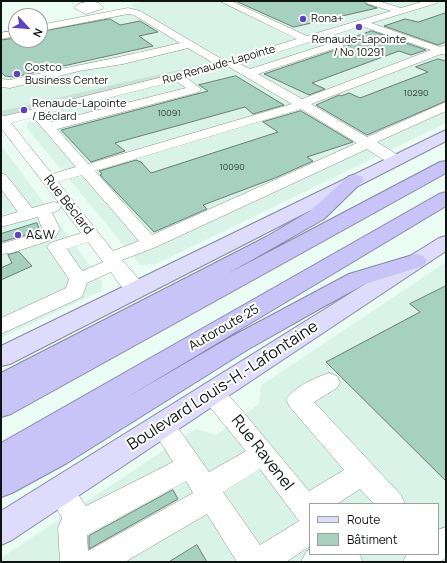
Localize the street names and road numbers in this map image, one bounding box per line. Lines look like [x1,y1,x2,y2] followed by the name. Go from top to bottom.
[161,43,277,87] street label: Rue Renaude-Lapointe
[40,172,96,238] street label: Rue Béclard
[186,302,262,354] street label: Autoroute 25
[124,317,322,455] street label: Boulevard Louis-H.-Lafontaine
[227,412,297,494] street label: Rue Ravenel

